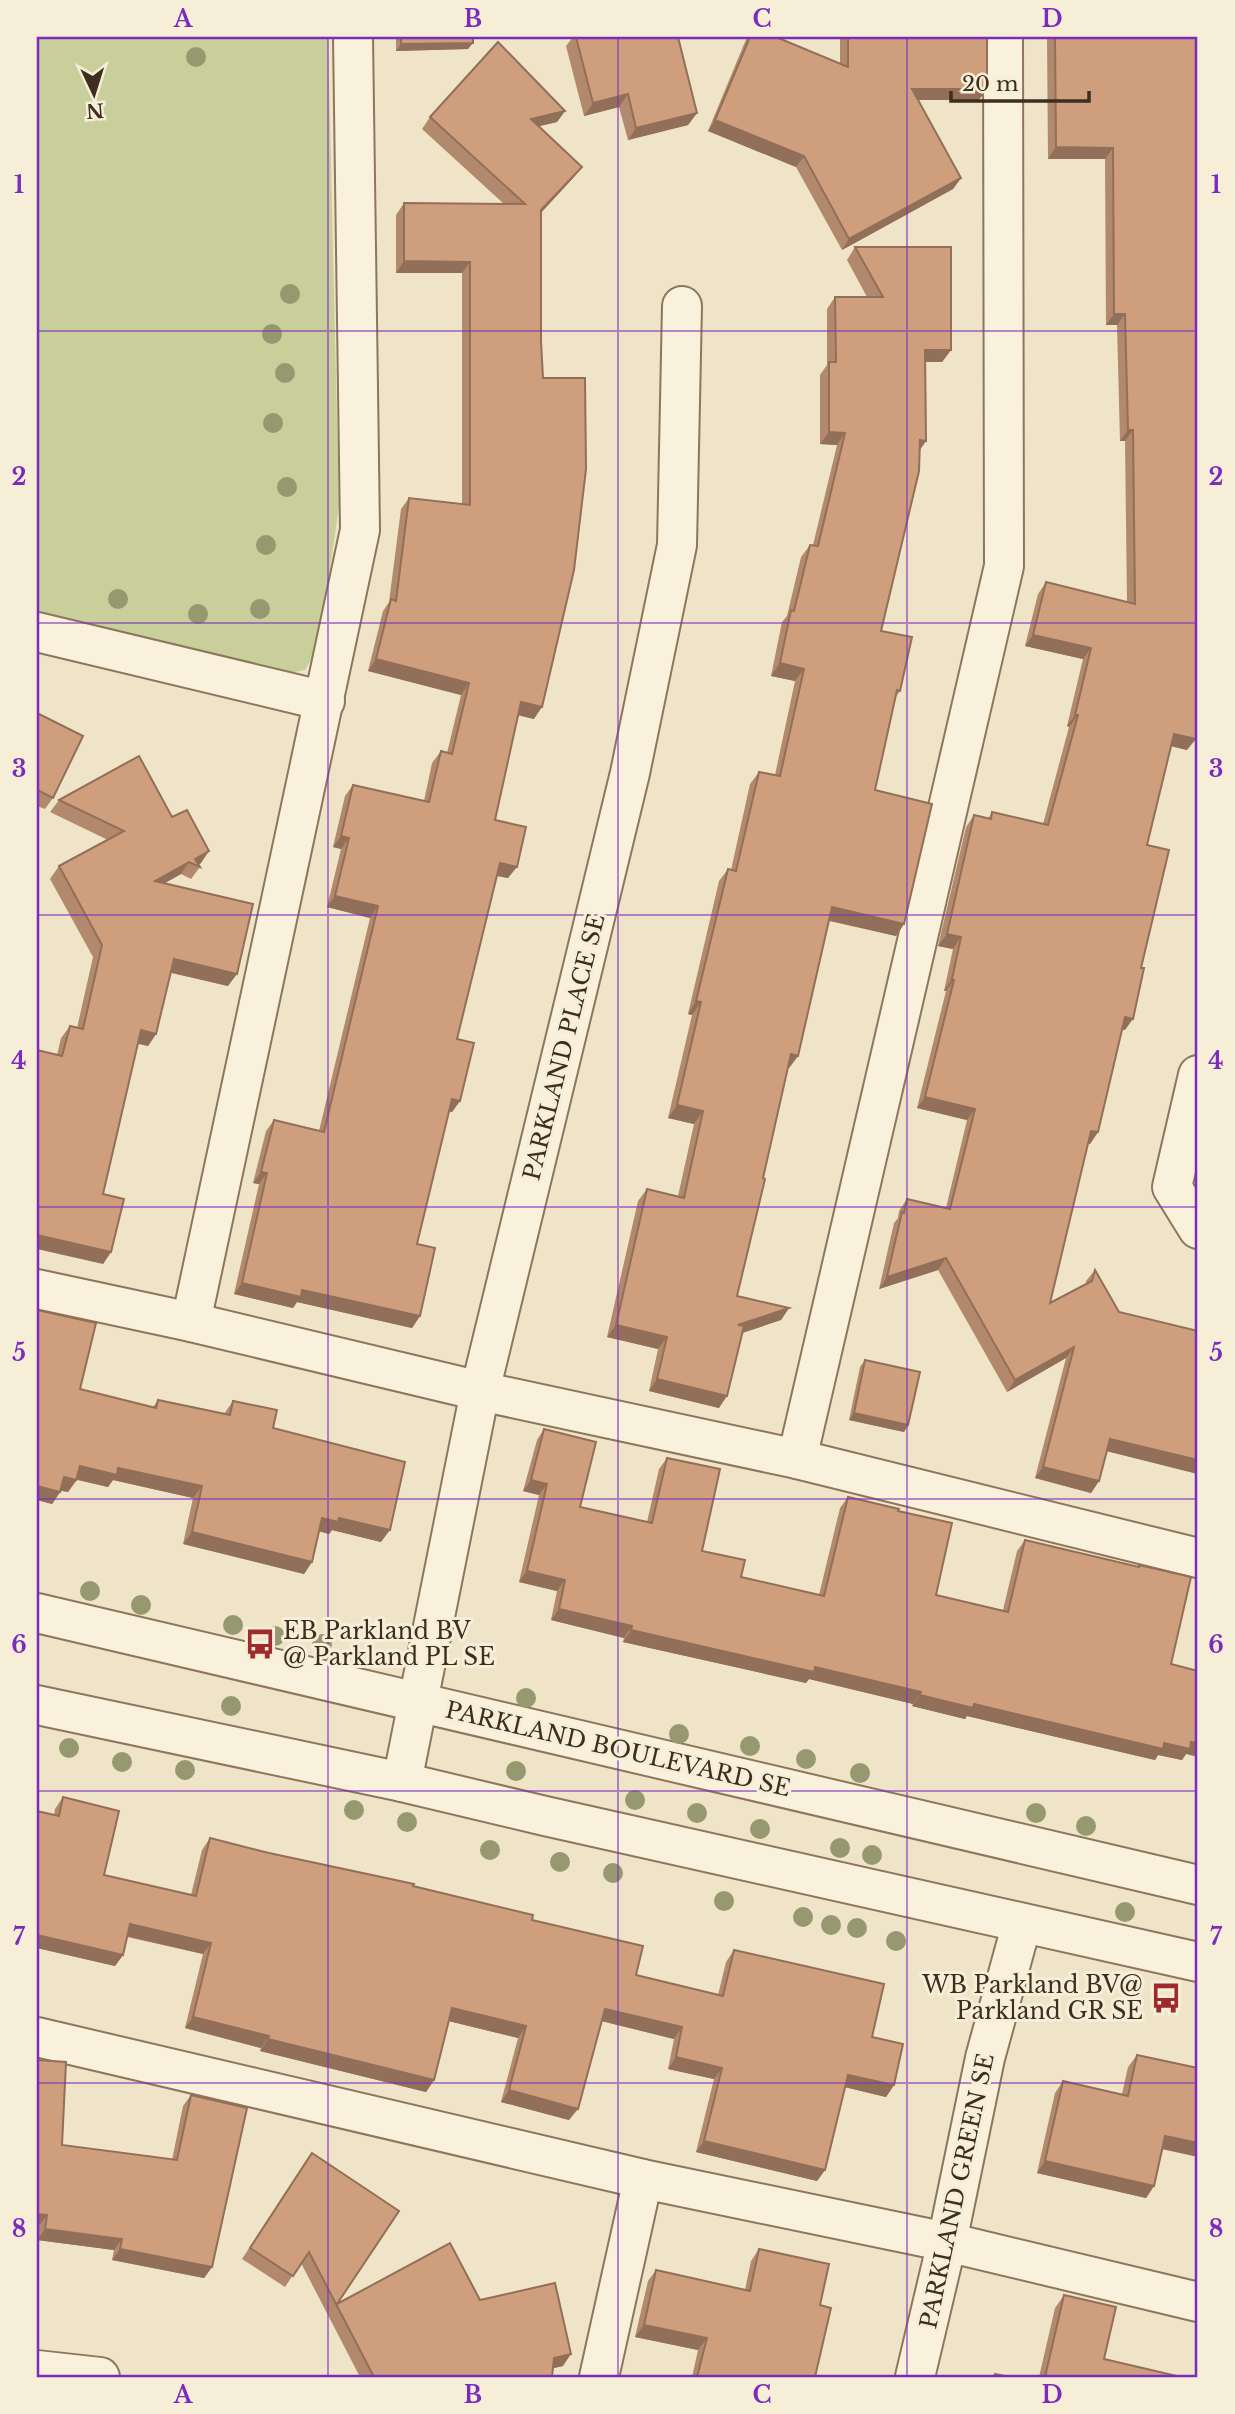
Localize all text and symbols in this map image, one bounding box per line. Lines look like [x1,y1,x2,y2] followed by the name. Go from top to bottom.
[173,5,194,33] text: A
[464,5,482,33] text: B
[753,5,771,33] text: C
[1041,5,1063,33] text: D
[60,60,130,130] north arrow
[951,60,1090,104] scale bar
[962,71,1019,97] text: 20 m
[85,98,105,123] text: N
[14,171,24,199] text: 1
[1211,171,1221,199] text: 1
[12,463,26,491] text: 2
[1209,463,1223,491] text: 2
[12,755,26,783] text: 3
[1209,755,1223,783] text: 3
[517,911,611,1183] street label: PARKLAND PLACE SE
[11,1047,27,1075] text: 4
[1208,1047,1224,1075] text: 4
[12,1339,26,1367] text: 5
[1209,1339,1223,1367] text: 5
[283,1617,495,1671] place label: EB Parkland BV @ Parkland PL SE
[243,1627,277,1661] bus stop icon: EB Parkland BV @ Parkland PL SE
[11,1631,27,1659] text: 6
[1208,1631,1224,1659] text: 6
[443,1696,793,1802] street label: PARKLAND BOULEVARD SE
[13,1923,26,1951] text: 7
[1210,1923,1223,1951] text: 7
[921,1971,1143,2025] place label: WB Parkland BV@ Parkland GR SE
[1149,1981,1183,2015] bus stop icon: WB Parkland BV@ Parkland GR SE
[914,2051,1000,2331] street label: PARKLAND GREEN SE
[12,2215,26,2243] text: 8
[1209,2215,1223,2243] text: 8
[173,2381,194,2409] text: A
[464,2381,482,2409] text: B
[753,2381,771,2409] text: C
[1041,2381,1063,2409] text: D

